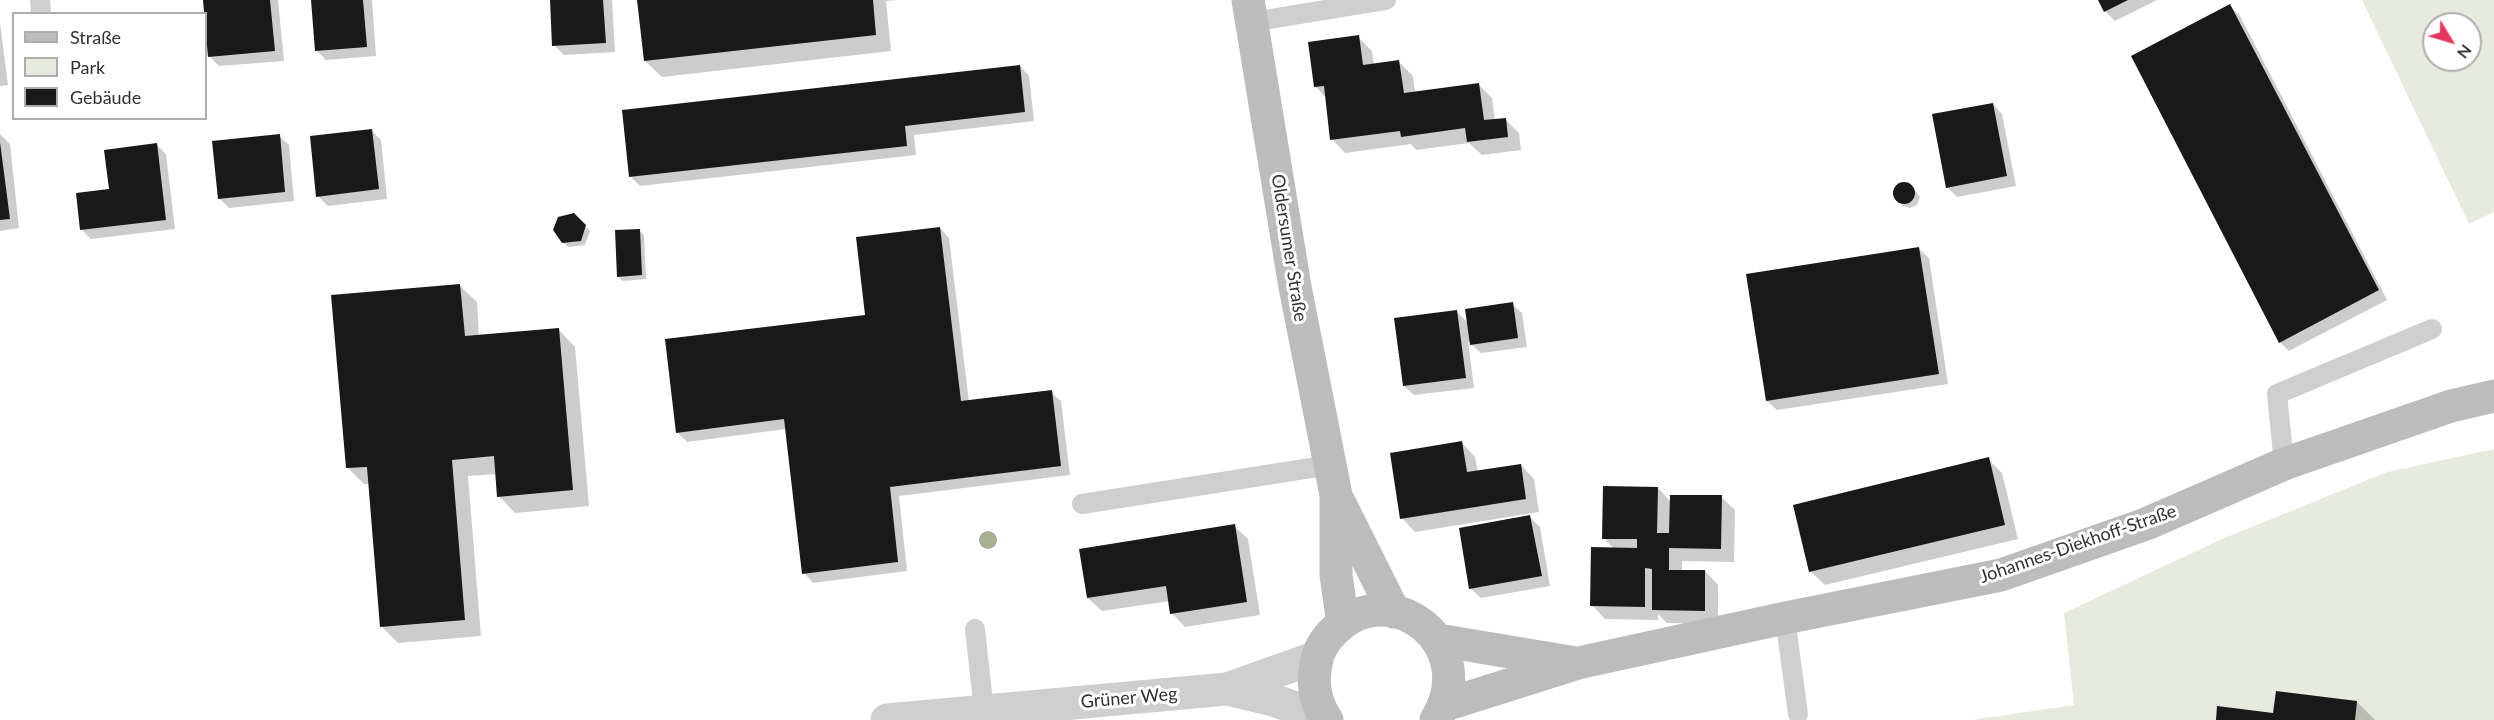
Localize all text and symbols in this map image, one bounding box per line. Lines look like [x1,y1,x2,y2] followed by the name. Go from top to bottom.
[12,12,207,120] legend
[2422,12,2482,72] north arrow
[70,26,121,48] text: Straße
[2454,41,2476,63] text: N
[70,56,105,78] text: Park
[70,86,141,108] text: Gebäude
[1267,173,1311,323] street label: Oldersumer Straße
[1977,500,2179,588] street label: Johannes-Diekhoff-Straße
[1080,683,1178,713] street label: Grüner Weg

